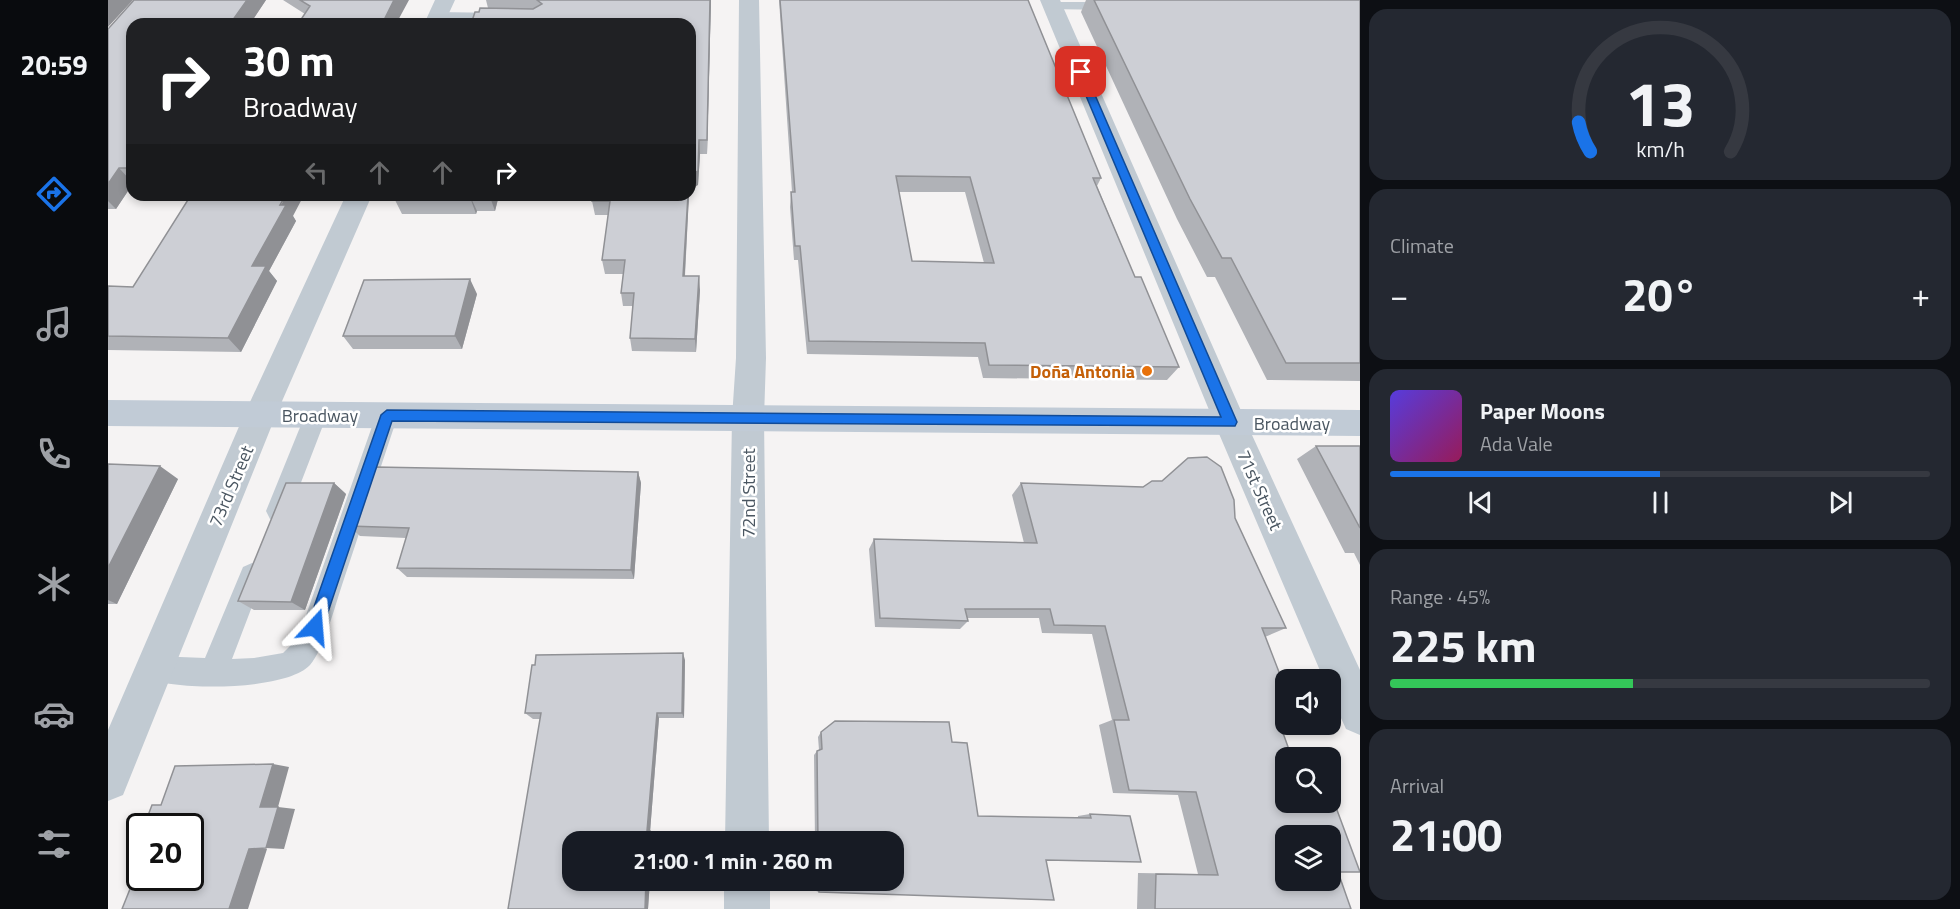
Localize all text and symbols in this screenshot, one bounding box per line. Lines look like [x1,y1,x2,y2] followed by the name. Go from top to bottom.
[243,28,335,92] text: 30 m
[144,42,222,120] icon: right
[20,44,88,85] text: 20:59
[1055,46,1106,97] pin
[1064,55,1097,88] icon: arrive
[1625,55,1695,150] text: 13
[243,86,358,127] text: Broadway
[1636,133,1684,165] text: km/h
[300,156,333,189] icon: left
[363,156,396,189] icon: ahead
[426,156,459,189] icon: ahead
[489,156,522,189] icon: right
[33,173,75,215] icon: directions
[1390,230,1454,261] text: Climate
[1622,260,1698,328] text: 20°
[1390,270,1408,320] text: −
[1912,270,1930,320] text: +
[33,303,75,345] icon: music
[1030,358,1135,385] place label: Doña Antonia
[1140,364,1154,378] marker: Doña Antonia
[1480,394,1605,428] text: Paper Moons
[282,402,359,429] street label: Broadway
[1254,410,1331,437] street label: Broadway
[1480,428,1553,459] text: Ada Vale
[33,433,75,475] icon: phone
[202,441,261,531] street label: 73rd Street
[1230,446,1290,535] street label: 71st Street
[735,447,762,538] street label: 72nd Street
[1464,486,1497,519] icon: previous
[1644,486,1677,519] icon: pause
[1824,486,1857,519] icon: next
[33,563,75,605] icon: climate
[1390,581,1490,612] text: Range · 45%
[283,595,347,659] position arrow
[1390,611,1536,679] text: 225 km
[1275,669,1341,891] map controls
[1275,669,1341,735] button: sound
[33,693,75,735] icon: car
[1275,747,1341,813] button: search
[1390,770,1444,801] text: Arrival
[1390,800,1502,868] text: 21:00
[126,813,204,891] speed limit sign: 20
[33,823,75,865] icon: filters
[1275,825,1341,891] button: layers
[633,844,833,878] text: 21:00 · 1 min · 260 m

